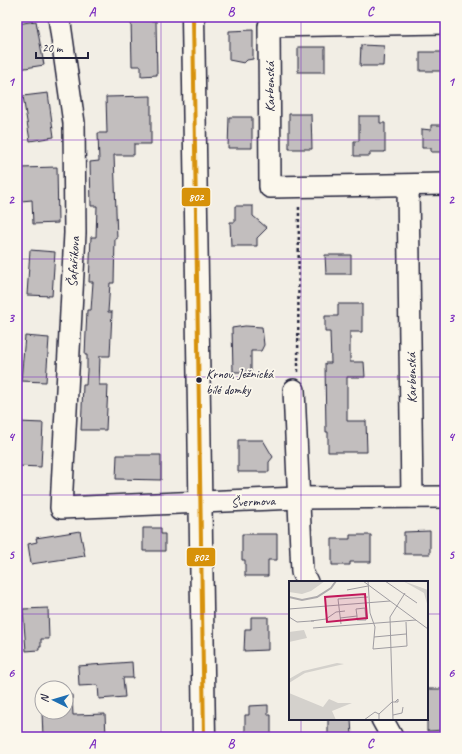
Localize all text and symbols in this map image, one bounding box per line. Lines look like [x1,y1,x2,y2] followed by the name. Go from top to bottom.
[89,4,97,20] text: A
[228,4,236,20] text: B
[367,4,375,20] text: C
[36,34,88,60] scale bar
[42,40,64,56] text: 20 m
[261,60,278,112] street label: Karbenská
[8,74,16,90] text: 1
[448,74,456,90] text: 1
[181,187,211,207] line badge: 802
[189,190,204,204] text: 802
[8,192,15,208] text: 2
[448,192,455,208] text: 2
[64,235,83,288] street label: Šafaříkova
[8,310,15,326] text: 3
[448,310,455,326] text: 3
[403,351,420,403] street label: Karbenská
[206,366,274,398] place label: Krnov, Ježnická bílé domky
[194,375,204,385] marker: Krnov, Ježnická bílé domky
[8,429,16,445] text: 4
[448,429,456,445] text: 4
[231,492,277,511] street label: Švermova
[8,547,15,563] text: 5
[186,547,216,567] line badge: 802
[448,547,455,563] text: 5
[194,550,209,564] text: 802
[289,581,428,720] inset map
[8,665,15,681] text: 6
[448,665,455,681] text: 6
[34,680,74,720] north arrow
[37,693,51,703] text: N
[89,736,97,752] text: A
[228,736,236,752] text: B
[367,736,375,752] text: C

